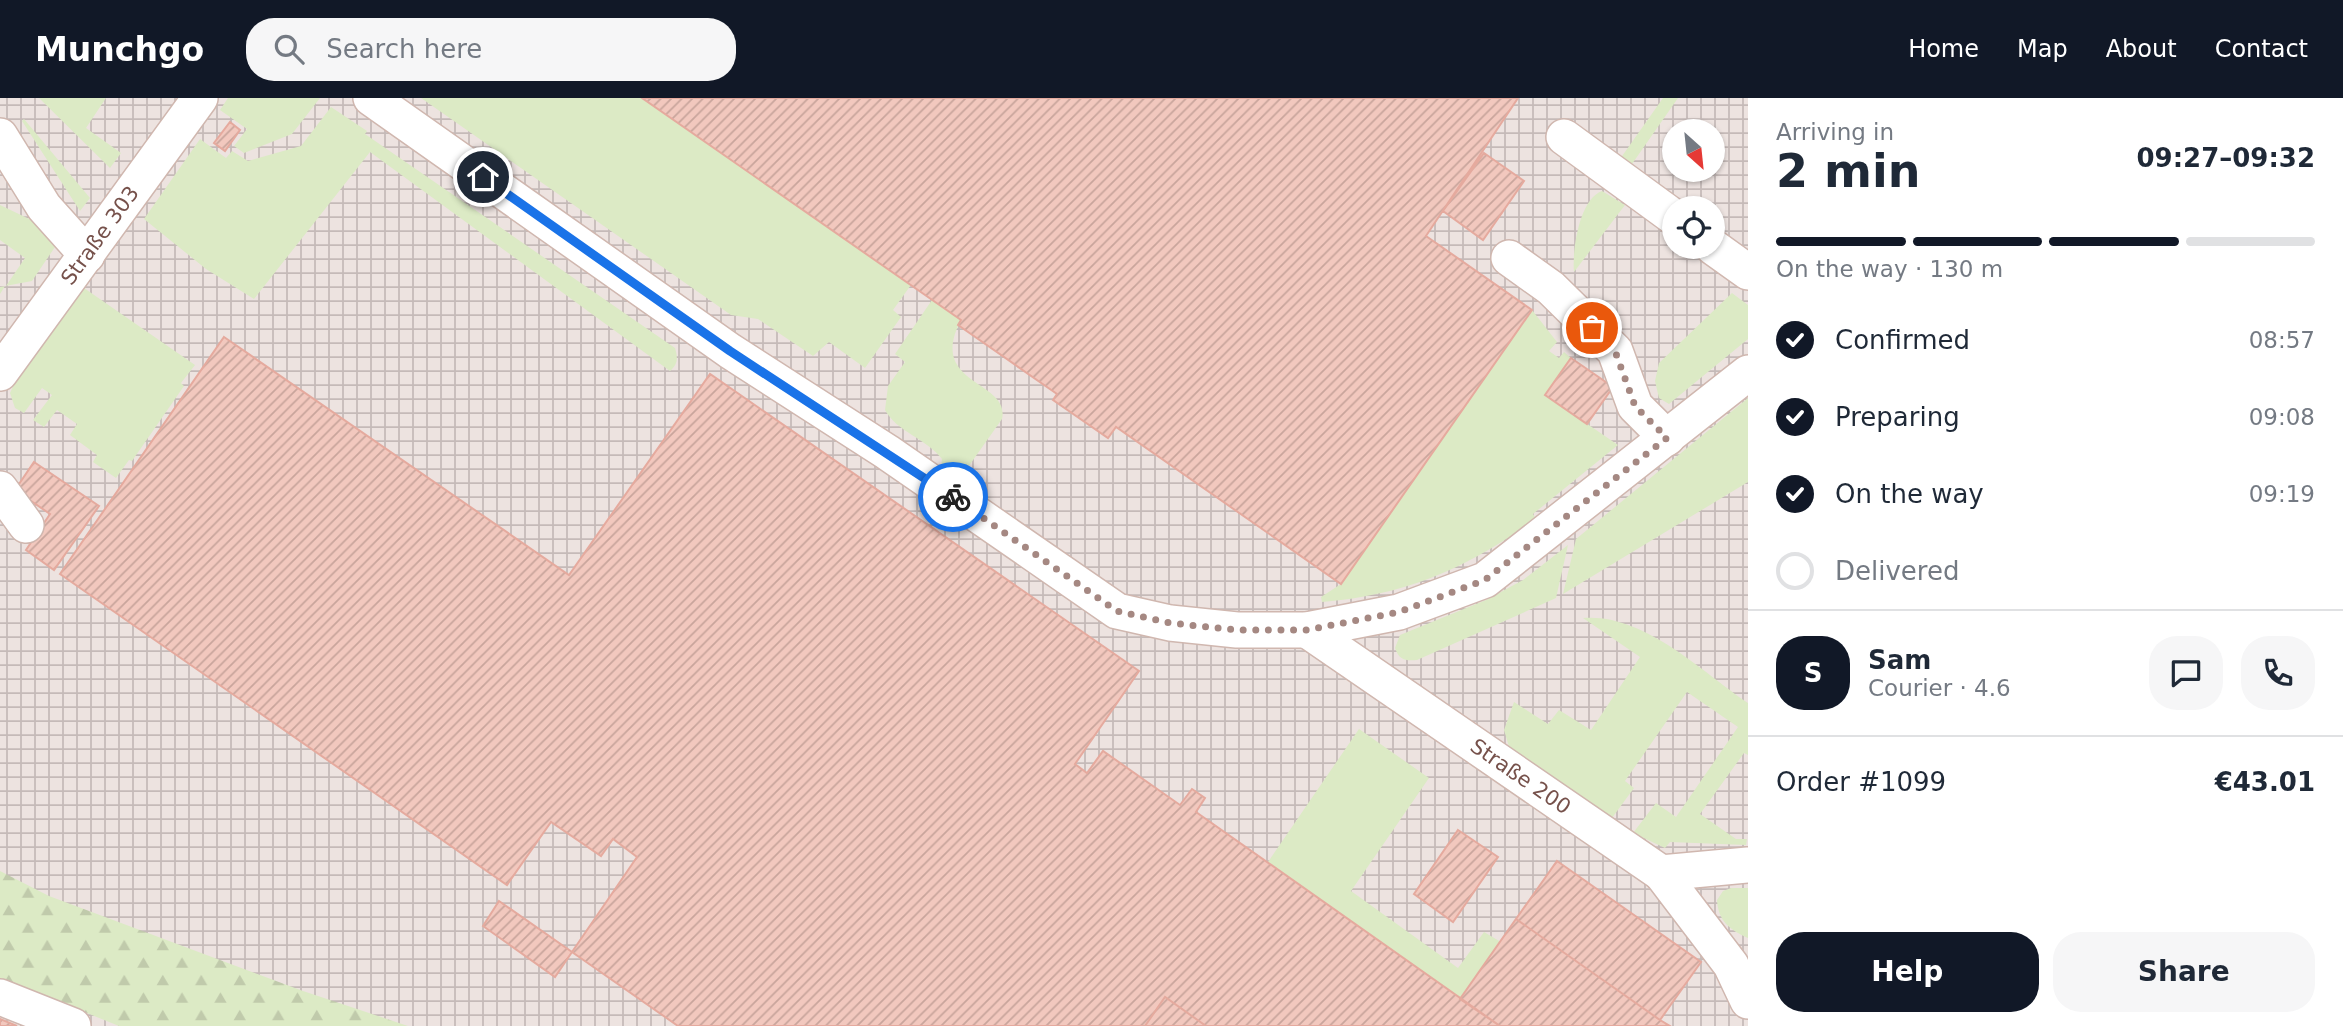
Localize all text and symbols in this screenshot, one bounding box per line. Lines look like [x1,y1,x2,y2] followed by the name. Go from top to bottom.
[246,18,736,81] search box
[35,30,204,69] text: Munchgo
[270,30,308,68] icon: search
[326,34,482,64] text: Search here
[1908,35,1979,63] text: Home
[2017,35,2068,63] text: Map
[2106,35,2177,63] text: About
[2215,35,2308,63] text: Contact
[1662,119,1726,182] north arrow
[1662,119,1725,259] map controls
[1776,119,1894,145] text: Arriving in
[2136,143,2315,173] text: 09:27–09:32
[1776,144,1920,198] text: 2 min
[453,147,513,207] pin
[464,158,502,196] icon: home
[56,182,144,290] street label: Straße 303
[1662,196,1725,259] button: locate
[1776,256,2003,282] text: On the way · 130 m
[1562,298,1622,358] pin
[1573,309,1611,347] icon: bag
[1776,321,1814,359] icon: check
[1835,325,1970,355] text: Confirmed
[2249,327,2315,353] text: 08:57
[1776,398,1814,436] icon: check
[1835,402,1960,432] text: Preparing
[2249,404,2315,430] text: 09:08
[918,462,988,532] courier
[1776,475,1814,513] icon: check
[934,478,972,516] icon: bike
[1835,479,1984,509] text: On the way
[2249,481,2315,507] text: 09:19
[1835,556,1959,586] text: Delivered
[2149,636,2223,710] button: chat
[2241,636,2315,710] button: phone
[1868,645,1931,675] text: Sam
[1804,658,1822,688] text: S
[1868,675,2011,701] text: Courier · 4.6
[1466,734,1575,819] street label: Straße 200
[1776,767,1946,797] text: Order #1099
[2215,767,2315,797] text: €43.01
[1776,932,2039,1012] button: Help
[2053,932,2315,1012] button: Share

